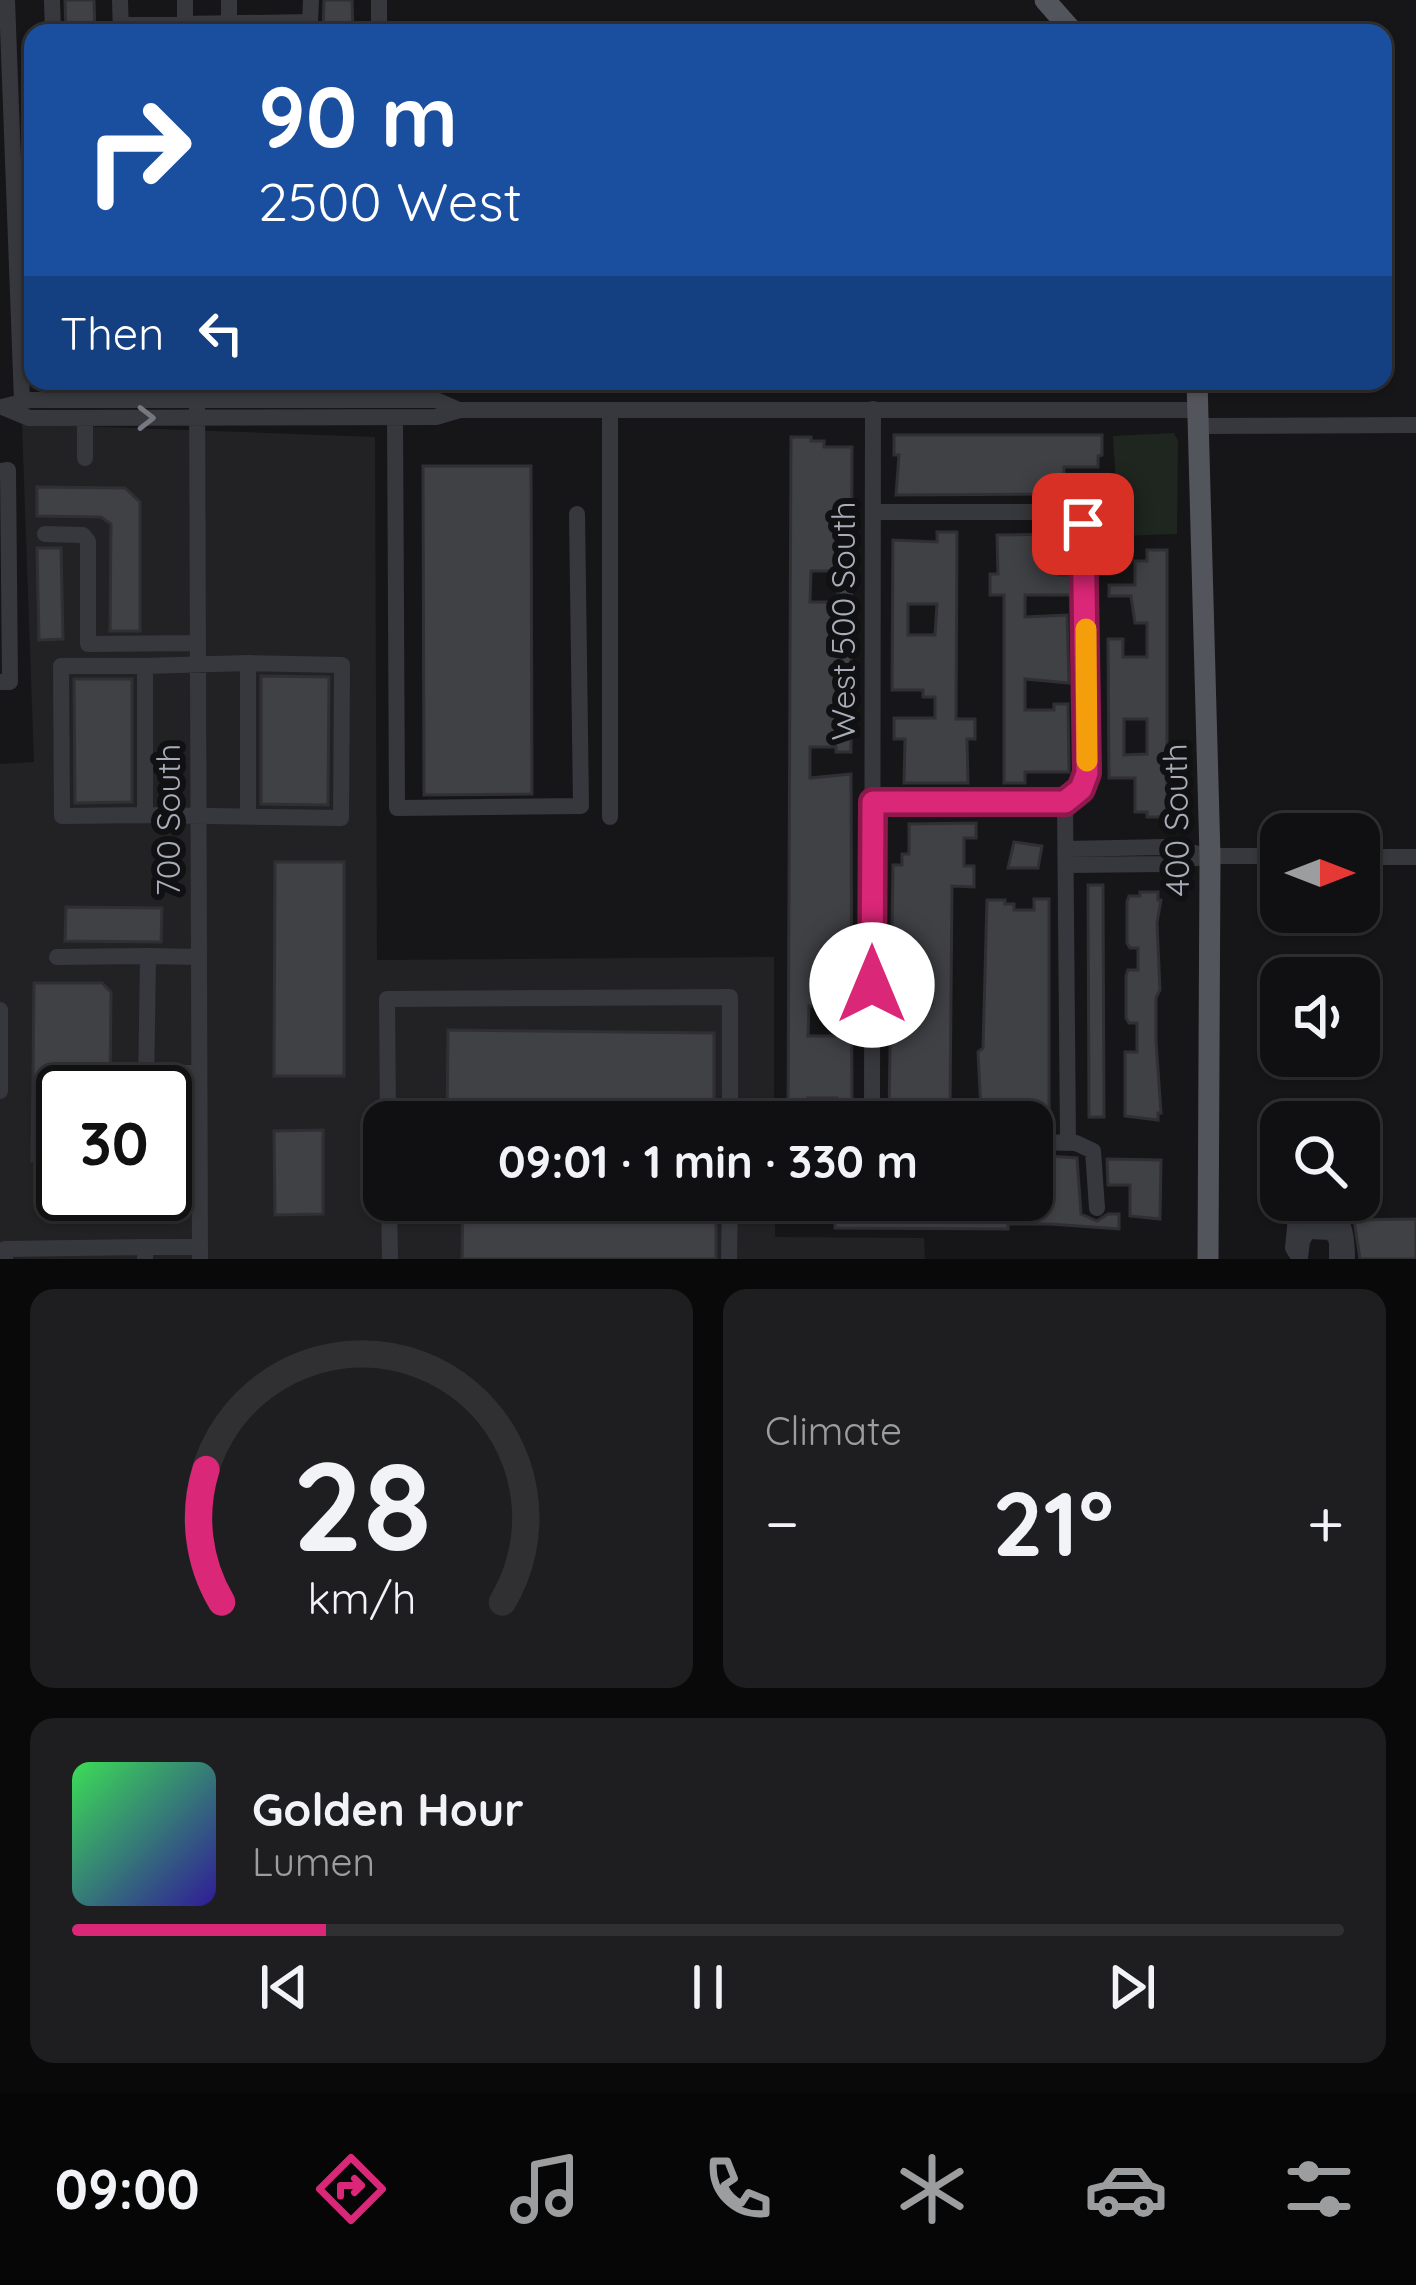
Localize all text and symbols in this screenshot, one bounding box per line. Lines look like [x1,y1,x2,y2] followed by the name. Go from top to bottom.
[258,63,458,168] text: 90 m
[60,72,216,228] icon: right
[258,167,522,235] text: 2500 West
[188,300,254,366] icon: left
[60,305,164,361] text: Then
[138,405,156,431] one-way arrow
[1032,473,1134,575] pin
[1050,491,1116,557] icon: arrive
[822,501,863,741] street label: West 500 South
[1154,743,1197,897] street label: 400 South
[147,744,188,896] street label: 700 South
[1260,813,1380,933] north arrow
[1260,813,1380,1221] map controls
[809,922,935,1048] position arrow
[1260,957,1380,1077] button: sound
[36,1065,192,1221] speed limit sign: 30
[1260,1101,1380,1221] button: search
[498,1133,918,1189] text: 09:01 · 1 min · 330 m
[765,1406,902,1455] text: Climate
[292,1426,431,1582] text: 28
[992,1466,1114,1579] text: 21°
[765,1481,799,1564] text: −
[1307,1481,1344,1564] text: +
[307,1570,416,1624] text: km/h
[252,1781,524,1837] text: Golden Hour
[252,1837,375,1886] text: Lumen
[251,1954,317,2020] icon: previous
[675,1954,741,2020] icon: pause
[1099,1954,1165,2020] icon: next
[309,2147,393,2231] icon: directions
[503,2147,587,2231] icon: music
[696,2147,780,2231] icon: phone
[890,2147,974,2231] icon: climate
[1084,2147,1168,2231] icon: car
[1277,2147,1361,2231] icon: filters
[55,2155,200,2223] text: 09:00

